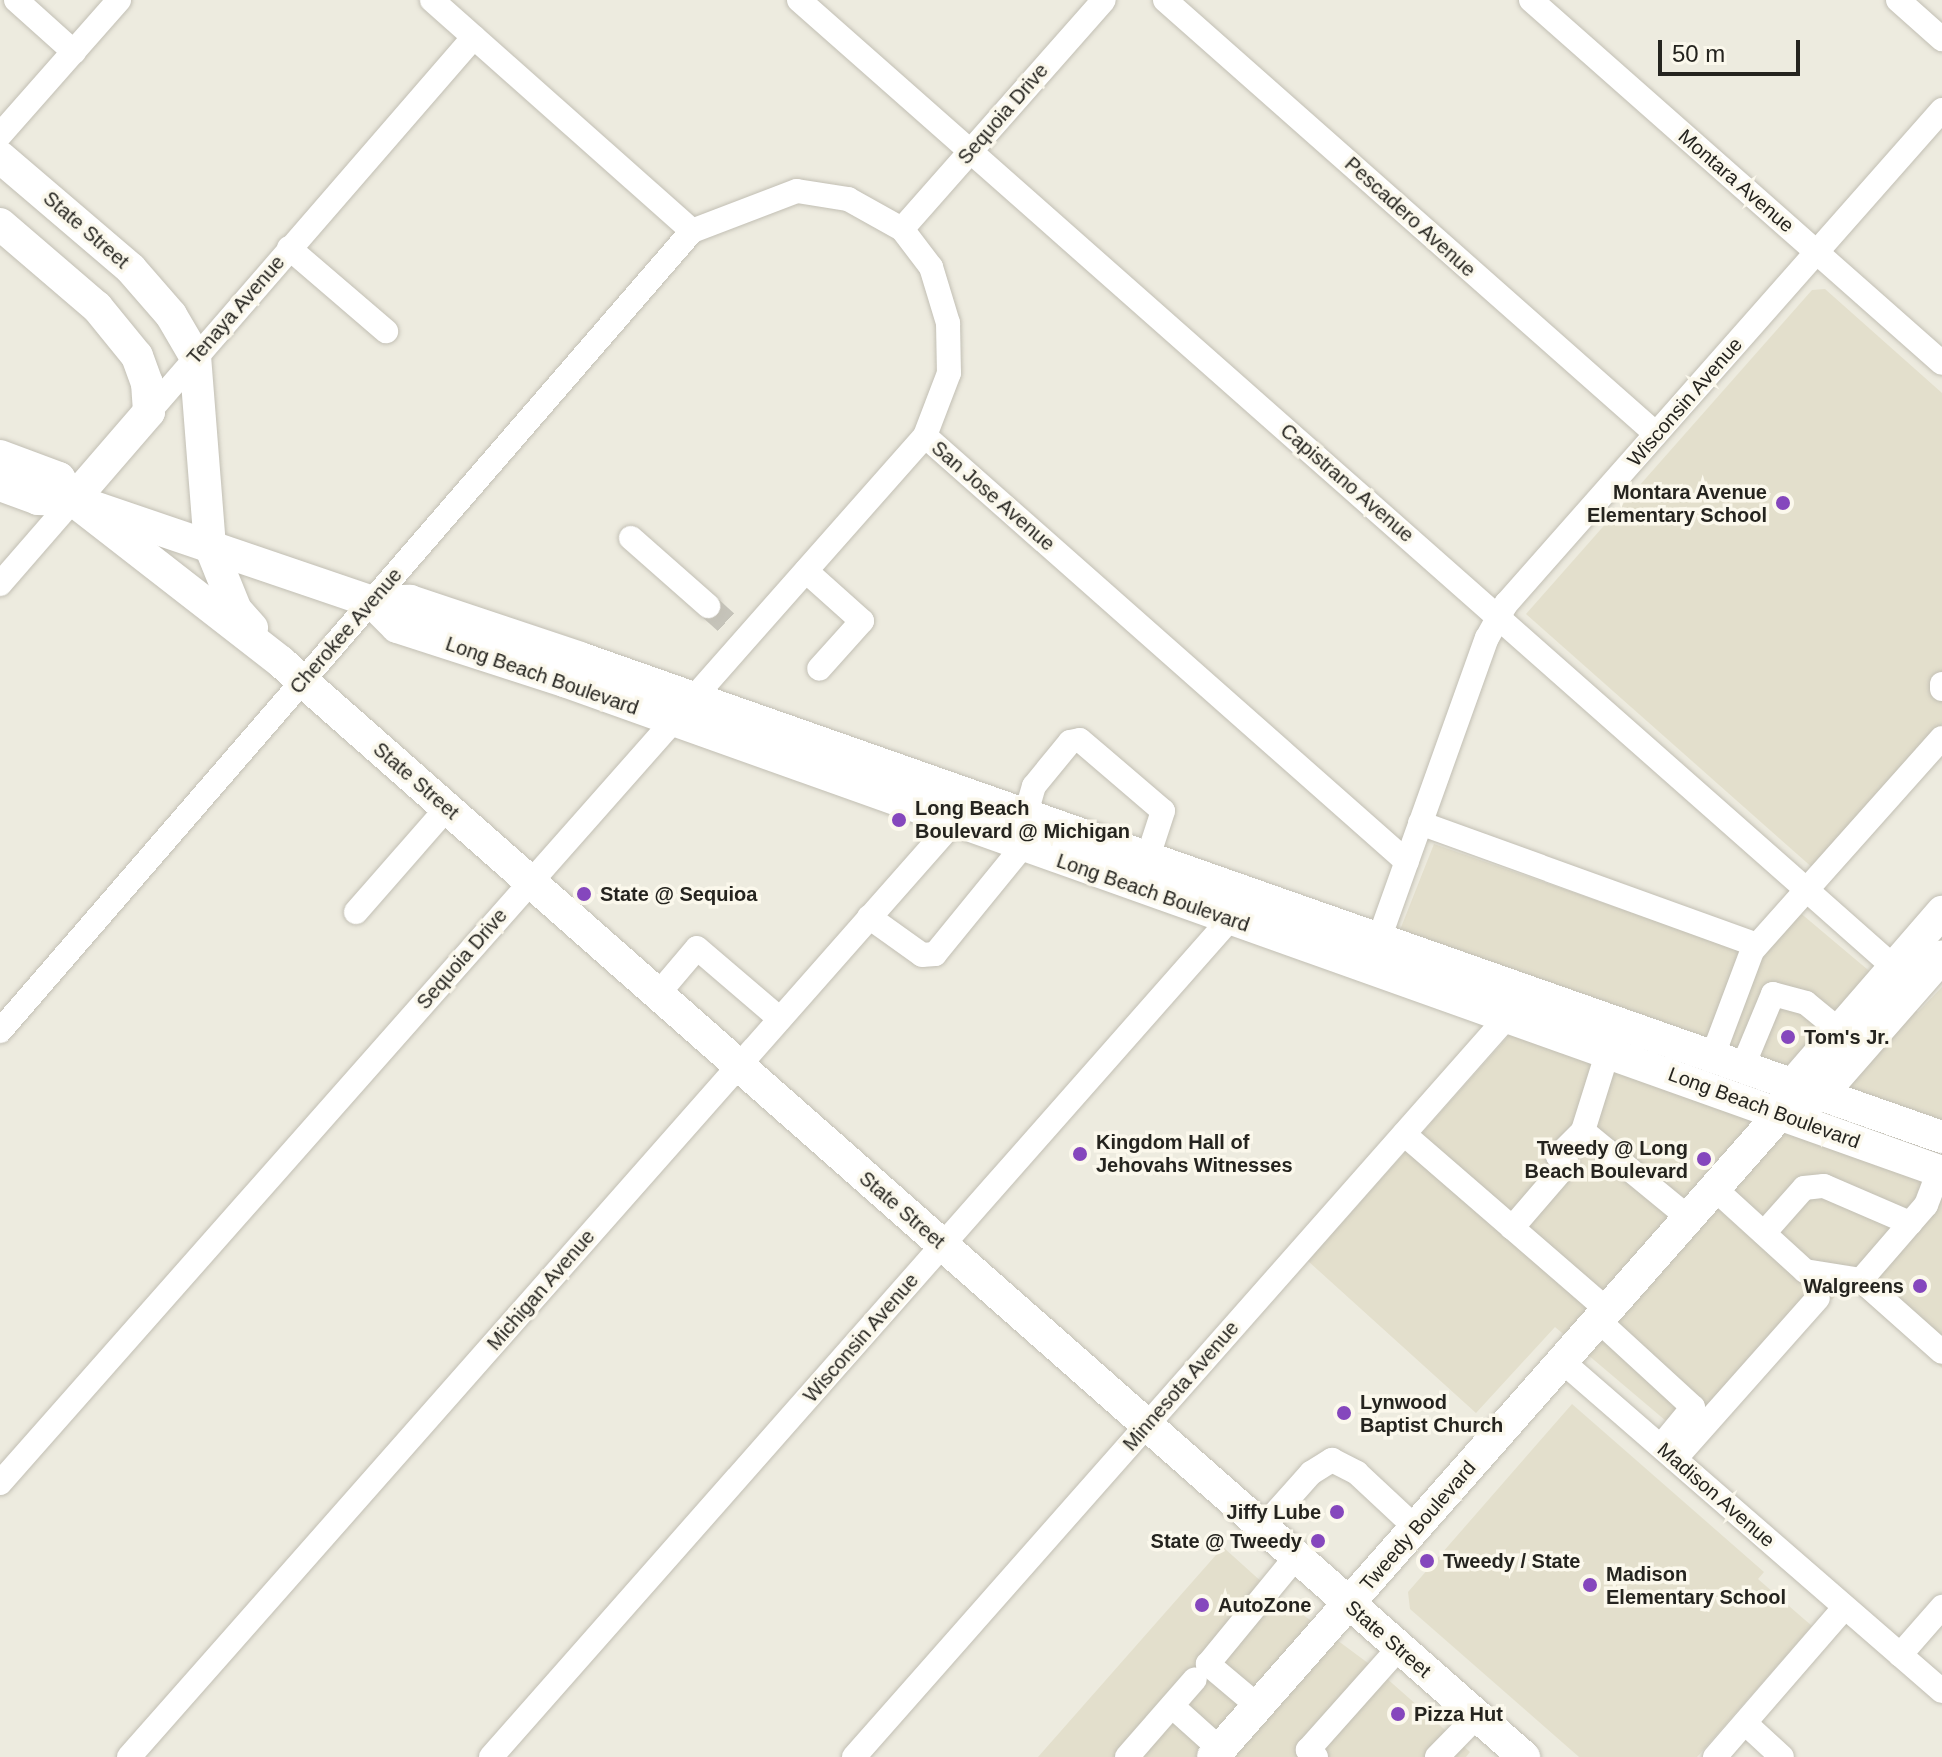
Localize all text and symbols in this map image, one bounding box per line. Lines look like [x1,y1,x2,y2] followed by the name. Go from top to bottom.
[1662,24,1804,74] scale bar
[1672,40,1725,67] text: 50 m
[953,59,1053,169] street label: Sequoia Drive
[1673,124,1799,238] street label: Montara Avenue
[1339,152,1481,282] street label: Pescadero Avenue
[38,186,134,274] street label: State Street
[182,250,290,370] street label: Tenaya Avenue
[1622,332,1748,472] street label: Wisconsin Avenue
[1275,418,1419,548] street label: Capistrano Avenue
[926,436,1060,556] street label: San Jose Avenue
[1587,480,1767,527] place label: Montara Avenue Elementary School
[1774,494,1792,512] marker: Montara Avenue Elementary School
[285,563,407,699] street label: Cherokee Avenue
[442,632,642,720] street label: Long Beach Boulevard
[368,737,464,825] street label: State Street
[915,796,1130,843] place label: Long Beach Boulevard @ Michigan
[890,811,908,829] marker: Long Beach Boulevard @ Michigan
[1053,849,1253,937] street label: Long Beach Boulevard
[600,882,757,906] place label: State @ Sequioa
[575,885,593,903] marker: State @ Sequioa
[412,904,512,1014] street label: Sequoia Drive
[1804,1025,1890,1049] place label: Tom's Jr.
[1779,1028,1797,1046] marker: Tom's Jr.
[1665,1062,1863,1154] street label: Long Beach Boulevard
[1096,1130,1293,1177] place label: Kingdom Hall of Jehovahs Witnesses
[1525,1136,1688,1183] place label: Tweedy @ Long Beach Boulevard
[1071,1145,1089,1163] marker: Kingdom Hall of Jehovahs Witnesses
[1695,1150,1713,1168] marker: Tweedy @ Long Beach Boulevard
[854,1166,950,1254] street label: State Street
[482,1224,600,1356] street label: Michigan Avenue
[798,1268,924,1408] street label: Wisconsin Avenue
[1804,1274,1904,1298] place label: Walgreens
[1911,1277,1929,1295] marker: Walgreens
[1118,1316,1244,1456] street label: Minnesota Avenue
[1360,1390,1503,1437] place label: Lynwood Baptist Church
[1335,1404,1353,1422] marker: Lynwood Baptist Church
[1652,1437,1780,1553] street label: Madison Avenue
[1355,1456,1481,1596] street label: Tweedy Boulevard
[1227,1500,1321,1524] place label: Jiffy Lube
[1328,1503,1346,1521] marker: Jiffy Lube
[1151,1529,1302,1553] place label: State @ Tweedy
[1309,1532,1327,1550] marker: State @ Tweedy
[1443,1549,1580,1573] place label: Tweedy / State
[1418,1552,1436,1570] marker: Tweedy / State
[1606,1562,1786,1609] place label: Madison Elementary School
[1581,1576,1599,1594] marker: Madison Elementary School
[1218,1593,1311,1617] place label: AutoZone
[1340,1595,1436,1683] street label: State Street
[1193,1596,1211,1614] marker: AutoZone
[1414,1702,1503,1726] place label: Pizza Hut
[1389,1705,1407,1723] marker: Pizza Hut

